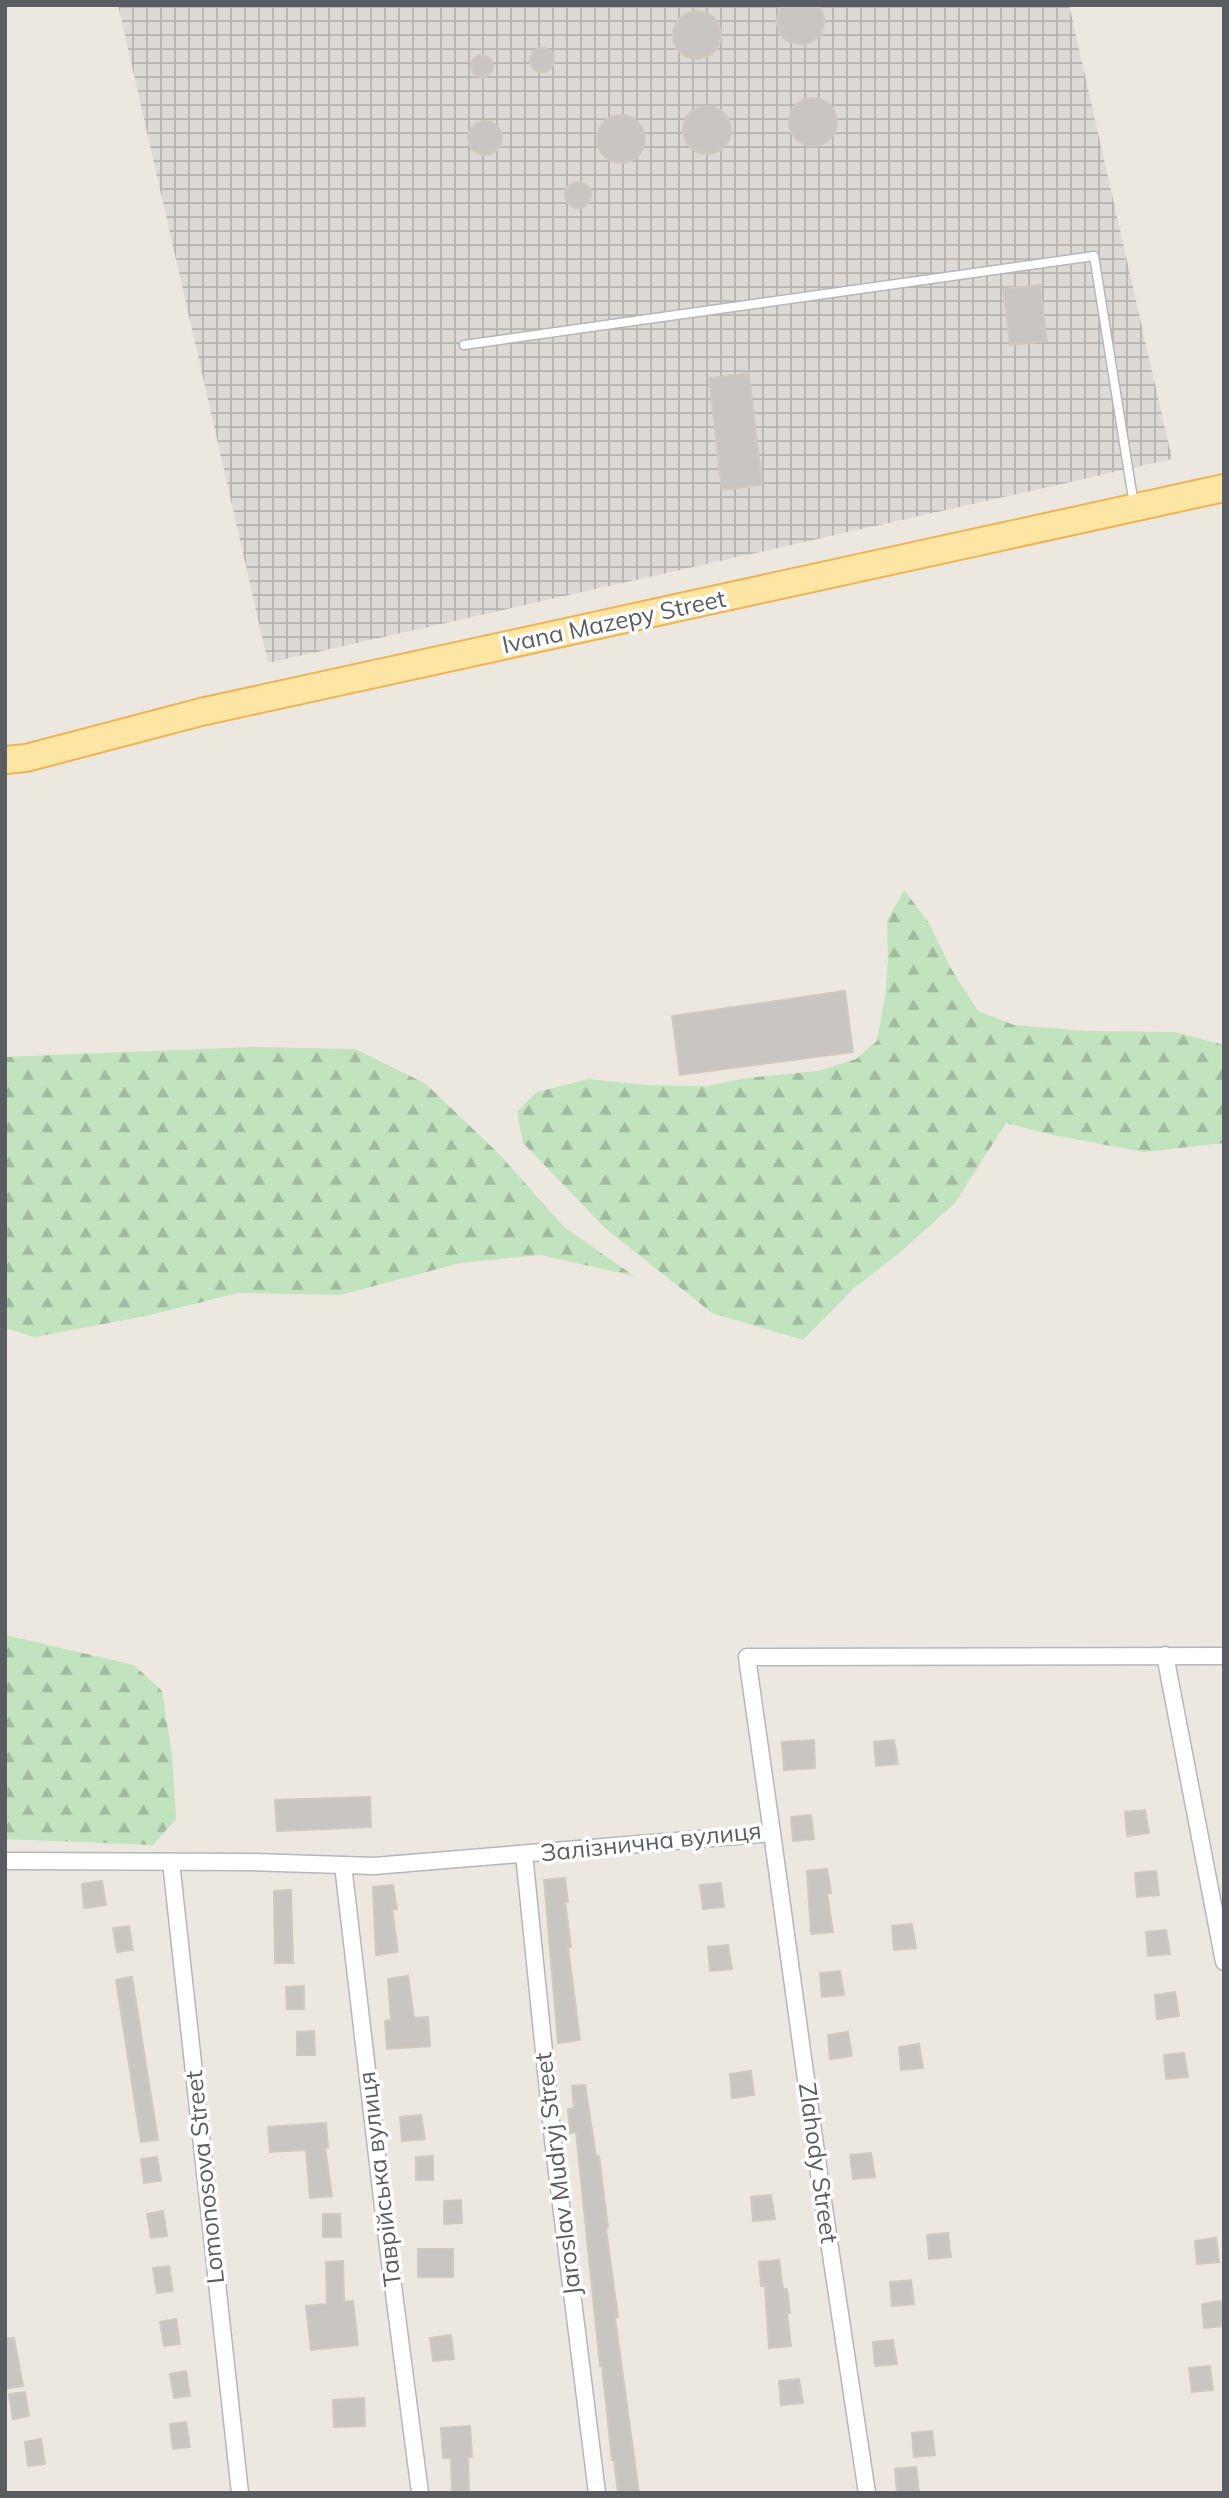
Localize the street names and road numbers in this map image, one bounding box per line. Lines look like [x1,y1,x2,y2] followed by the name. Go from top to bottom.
[499,583,728,659] street label: Ivana Mazepy Street
[539,1814,763,1868] street label: Залізнична вулиця
[527,2051,587,2297] street label: Jaroslav Mudryj Street
[178,2069,230,2285] street label: Lomonosova Street
[351,2070,407,2288] street label: Таврійська вулиця
[793,2081,845,2245] street label: Zlahody Street

